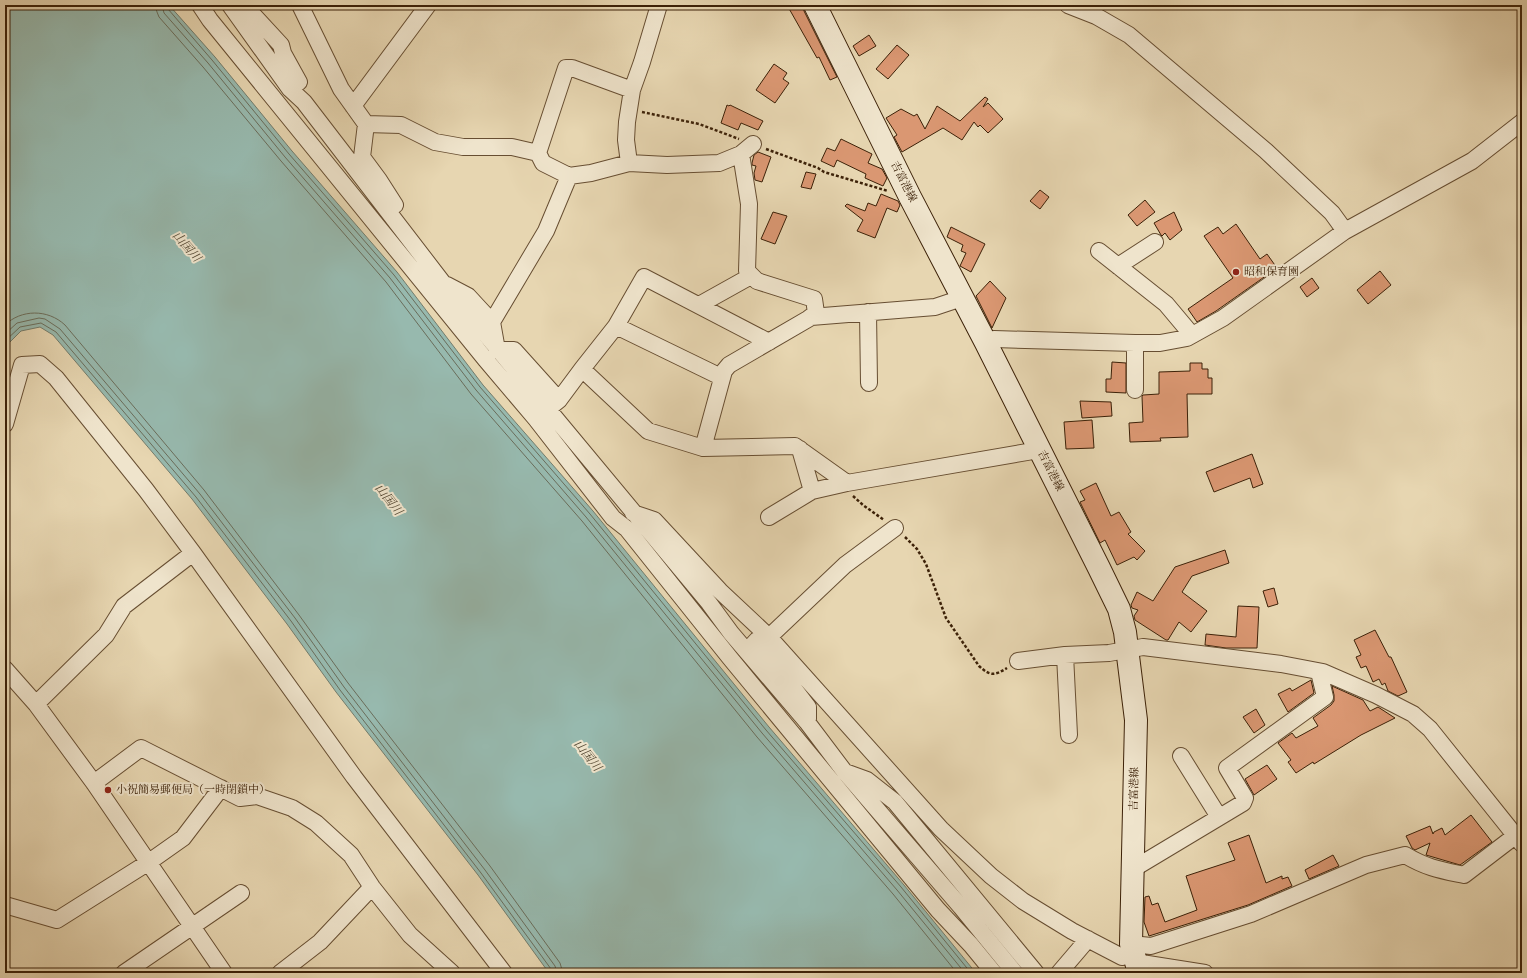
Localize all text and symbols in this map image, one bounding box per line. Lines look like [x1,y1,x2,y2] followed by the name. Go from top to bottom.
[888,159,920,204] street label: 吉富港線
[170,229,204,266] water label: 山国川
[1244,265,1299,278] place label: 昭和保育園
[1231,267,1241,277] marker: 昭和保育園
[1035,448,1067,493] street label: 吉富港線
[372,482,406,519] water label: 山国川
[571,738,605,775] water label: 山国川
[1127,767,1141,811] street label: 吉富港線
[116,783,270,796] place label: 小祝簡易郵便局（一時閉鎖中）
[103,785,113,795] marker: 小祝簡易郵便局（一時閉鎖中）

